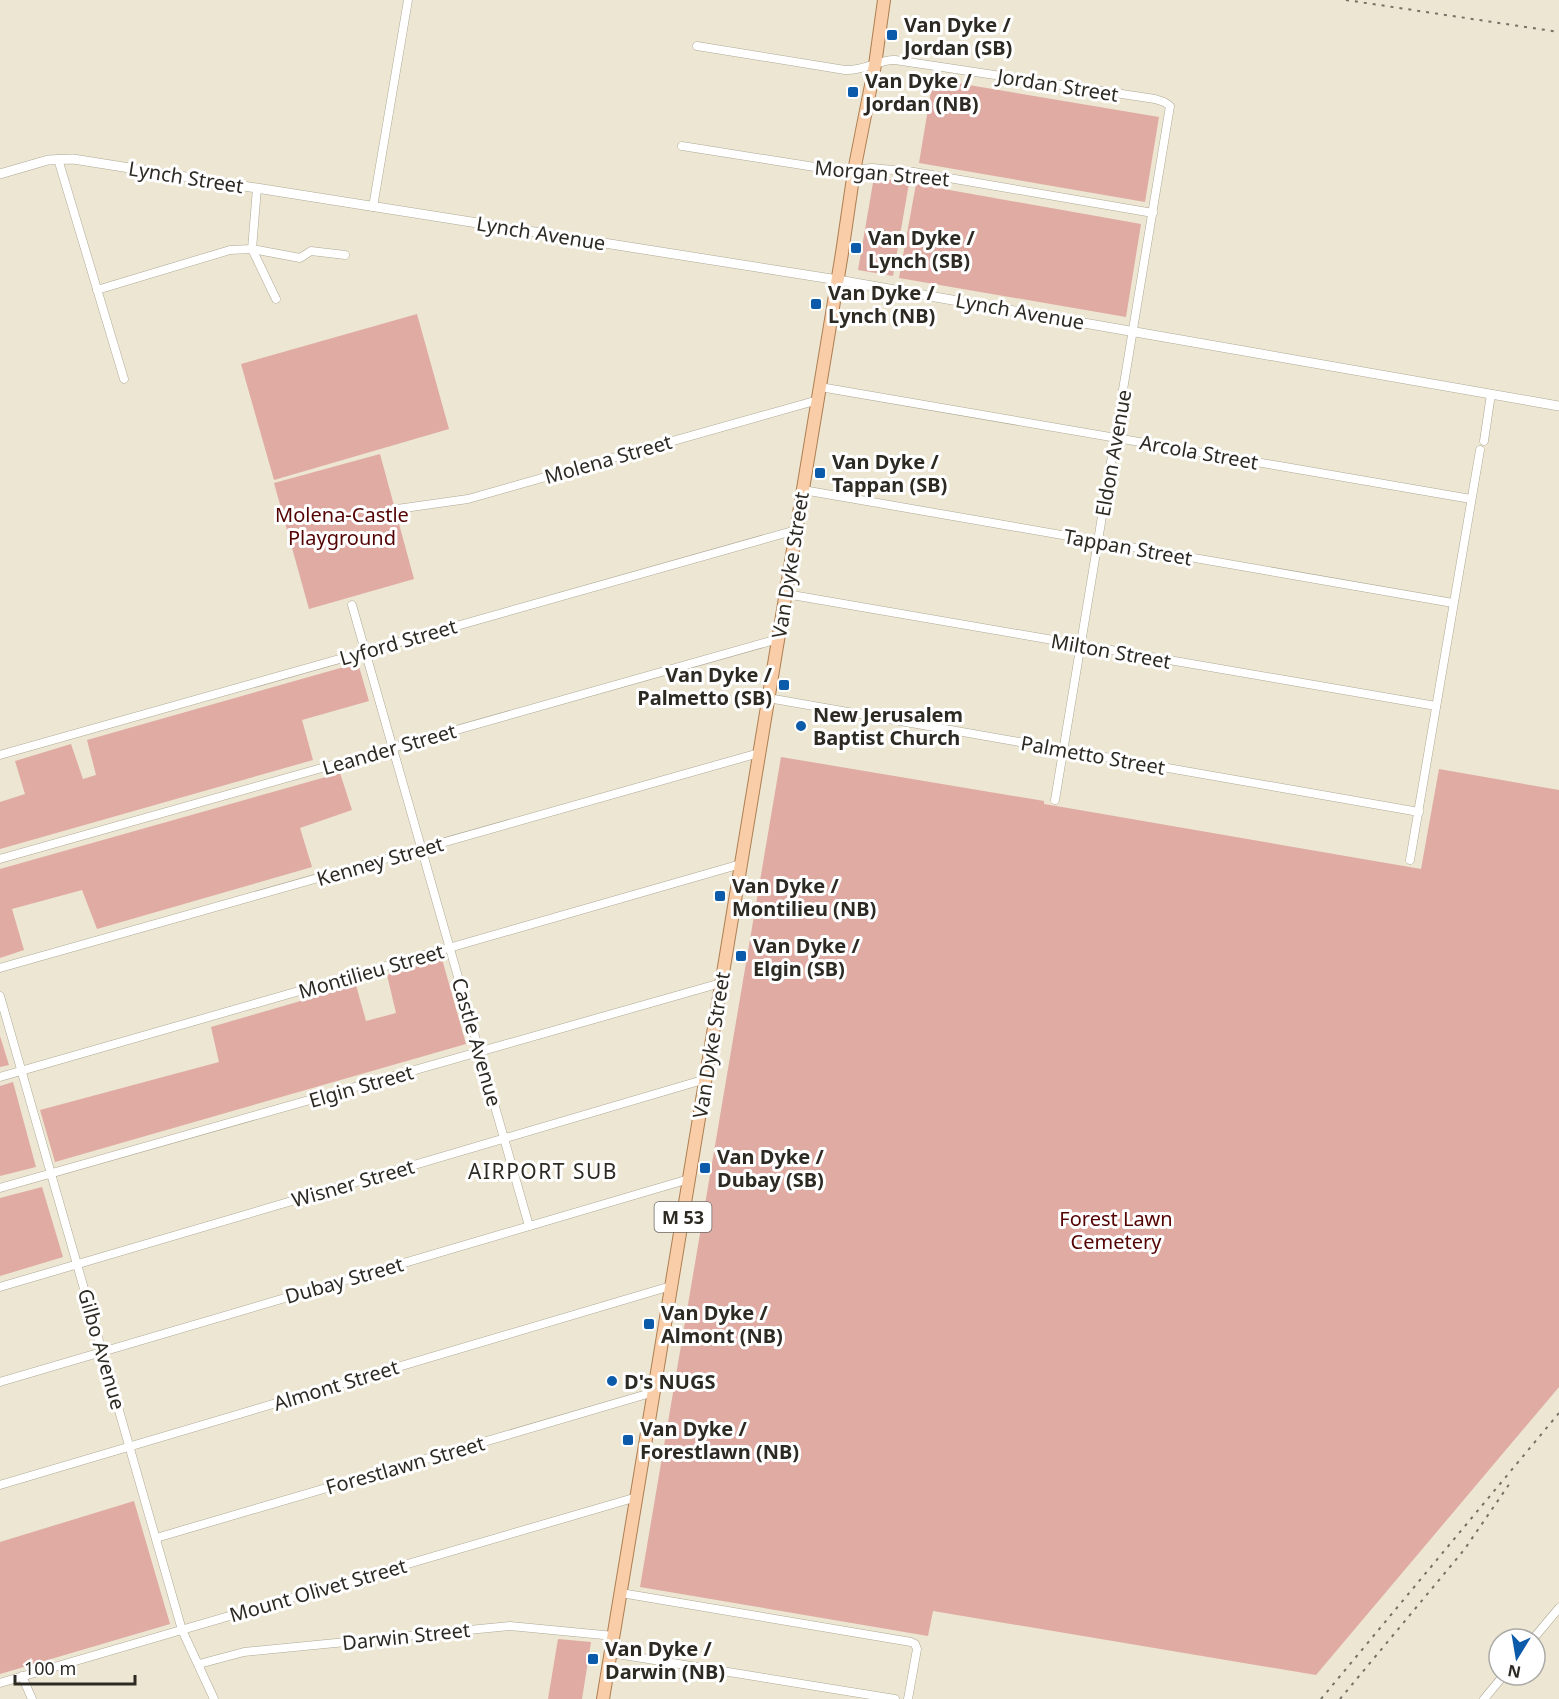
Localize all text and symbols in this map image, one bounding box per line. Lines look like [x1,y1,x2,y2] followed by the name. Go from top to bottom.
[902,11,1012,61] place label: Van Dyke / Jordan (SB)
[885,28,899,42] marker: Van Dyke / Jordan (SB)
[993,62,1121,108] street label: Jordan Street
[863,67,979,117] place label: Van Dyke / Jordan (NB)
[846,85,860,99] marker: Van Dyke / Jordan (NB)
[813,154,951,192] street label: Morgan Street
[127,155,245,199] street label: Lynch Street
[474,209,608,257] street label: Lynch Avenue
[868,224,975,274] place label: Van Dyke / Lynch (SB)
[849,241,863,255] marker: Van Dyke / Lynch (SB)
[828,279,935,329] place label: Van Dyke / Lynch (NB)
[953,286,1087,336] street label: Lynch Avenue
[809,297,823,311] marker: Van Dyke / Lynch (NB)
[1089,387,1137,519] street label: Eldon Avenue
[541,428,675,490] street label: Molena Street
[1138,428,1260,476] street label: Arcola Street
[832,448,947,498] place label: Van Dyke / Tappan (SB)
[813,466,827,480] marker: Van Dyke / Tappan (SB)
[765,490,815,640] street label: Van Dyke Street
[275,501,409,551] park label: Molena-Castle Playground
[1062,522,1194,572] street label: Tappan Street
[336,612,460,672] street label: Lyford Street
[1049,627,1173,675] street label: Milton Street
[637,661,773,711] place label: Van Dyke / Palmetto (SB)
[777,678,791,692] marker: Van Dyke / Palmetto (SB)
[813,701,963,751] place label: New Jerusalem Baptist Church
[319,717,459,781] street label: Leander Street
[794,719,808,733] marker: New Jerusalem Baptist Church
[1019,729,1167,781] street label: Palmetto Street
[314,830,446,892] street label: Kenney Street
[732,872,876,922] place label: Van Dyke / Montilieu (NB)
[713,889,727,903] marker: Van Dyke / Montilieu (NB)
[753,932,860,982] place label: Van Dyke / Elgin (SB)
[295,937,447,1005] street label: Montilieu Street
[734,949,748,963] marker: Van Dyke / Elgin (SB)
[686,970,736,1120] street label: Van Dyke Street
[446,975,508,1109] street label: Castle Avenue
[306,1058,416,1114] street label: Elgin Street
[717,1143,824,1193] place label: Van Dyke / Dubay (SB)
[289,1153,417,1213] street label: Wisner Street
[468,1157,618,1185] district label: AIRPORT SUB
[698,1161,712,1175] marker: Van Dyke / Dubay (SB)
[654,1202,712,1232] road number: M 53
[1059,1205,1173,1255] park label: Forest Lawn Cemetery
[282,1250,406,1310] street label: Dubay Street
[72,1285,132,1413] street label: Gilbo Avenue
[661,1299,783,1349] place label: Van Dyke / Almont (NB)
[642,1317,656,1331] marker: Van Dyke / Almont (NB)
[270,1353,402,1417] street label: Almont Street
[624,1368,715,1395] place label: D's NUGS
[605,1374,619,1388] marker: D's NUGS
[640,1415,799,1465] place label: Van Dyke / Forestlawn (NB)
[322,1429,488,1501] street label: Forestlawn Street
[621,1433,635,1447] marker: Van Dyke / Forestlawn (NB)
[226,1552,410,1628] street label: Mount Olivet Street
[341,1616,471,1656] street label: Darwin Street
[1487,1627,1547,1687] north arrow
[605,1635,725,1685] place label: Van Dyke / Darwin (NB)
[15,1648,135,1686] scale bar
[586,1652,600,1666] marker: Van Dyke / Darwin (NB)
[24,1656,76,1680] text: 100 m
[1506,1660,1523,1684] text: N

